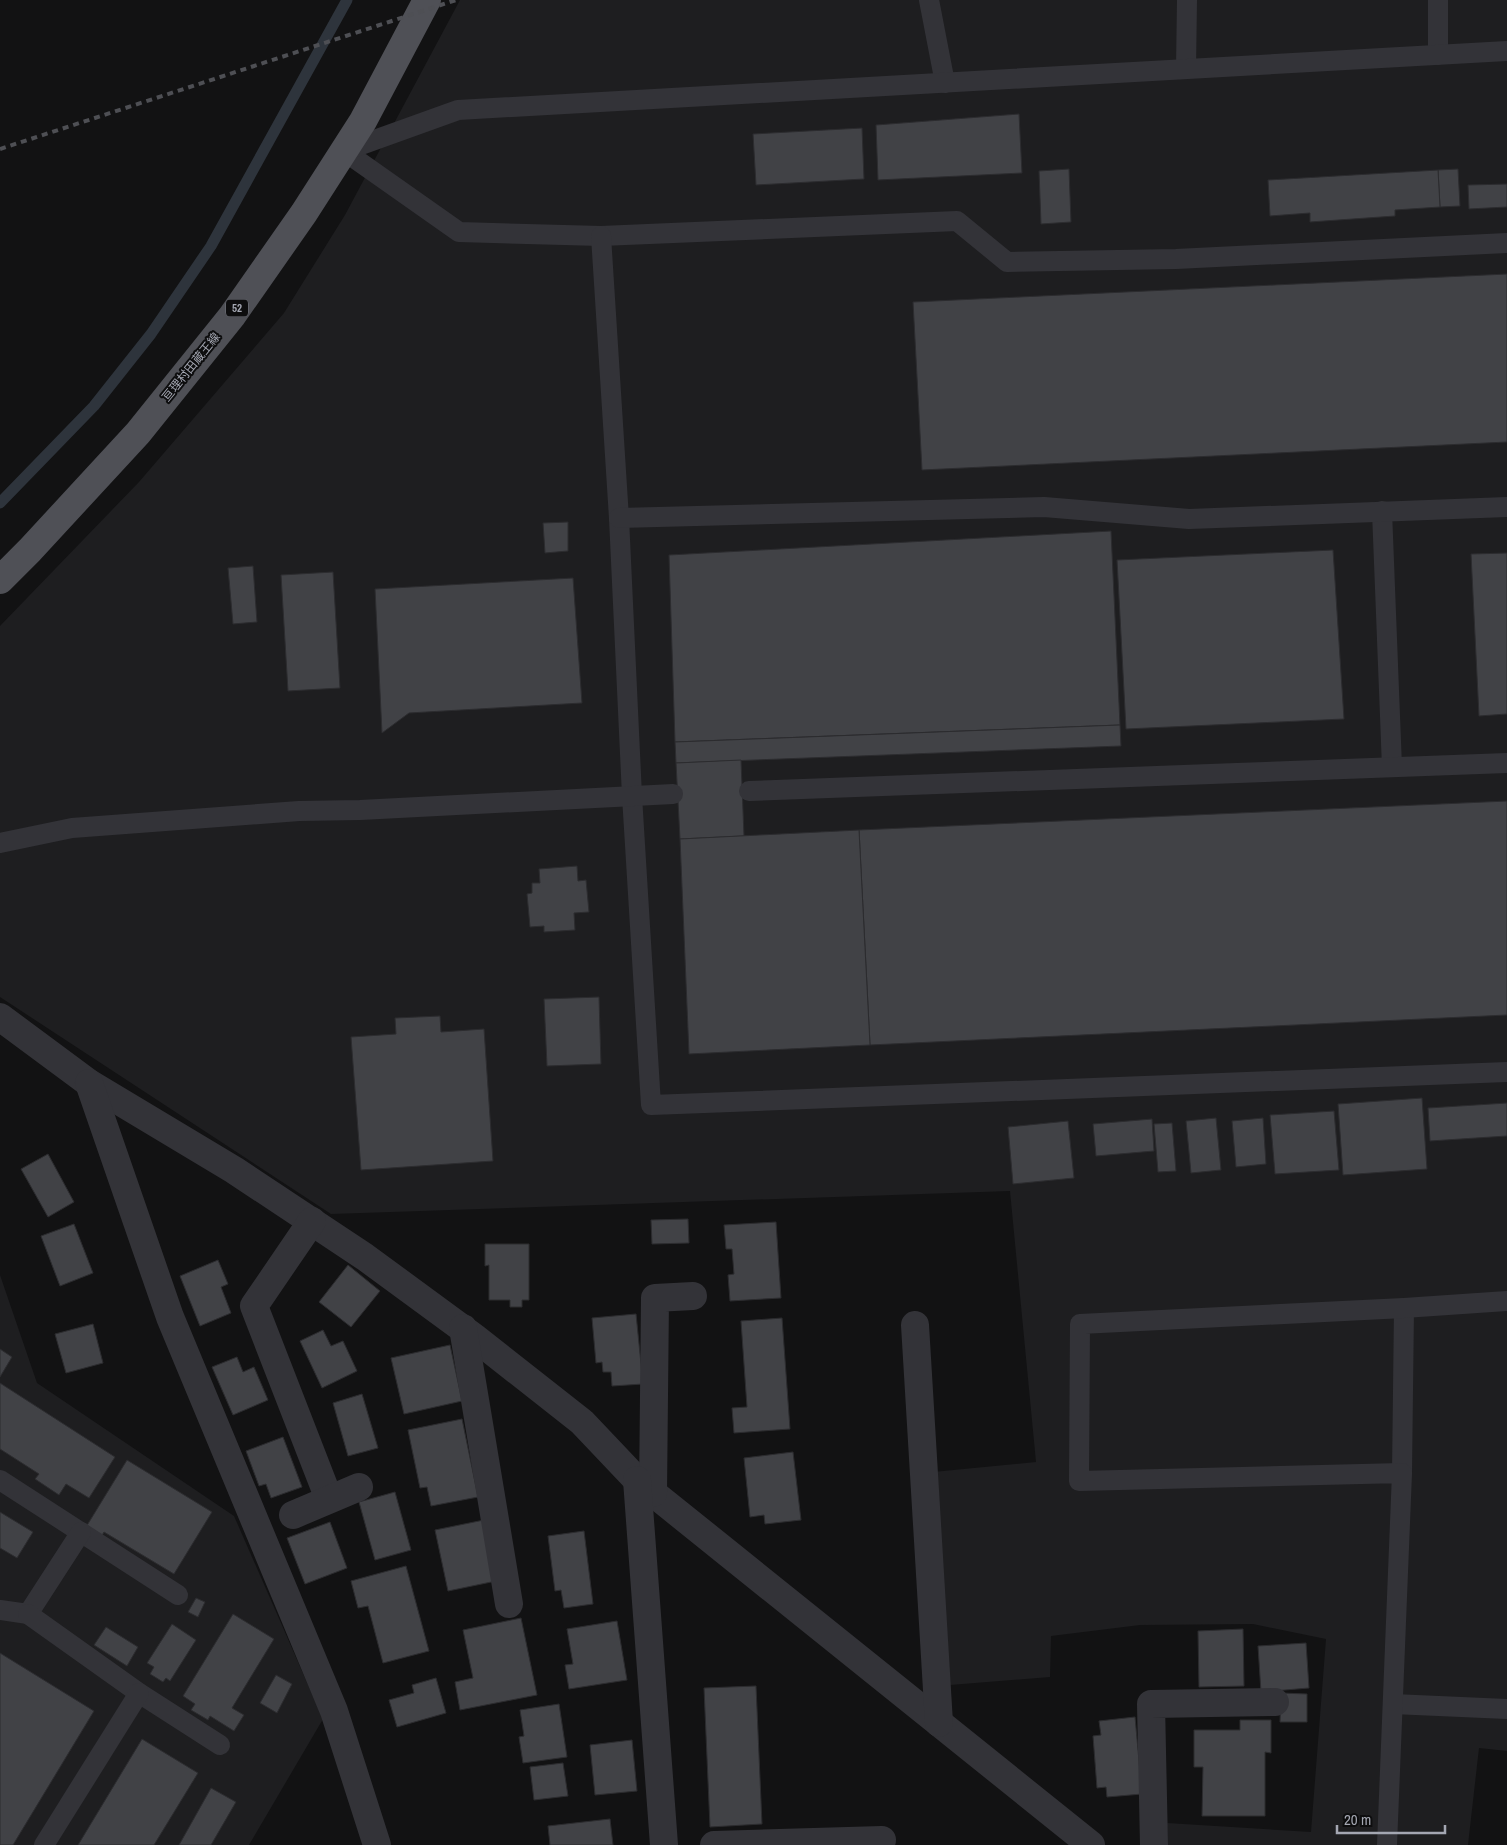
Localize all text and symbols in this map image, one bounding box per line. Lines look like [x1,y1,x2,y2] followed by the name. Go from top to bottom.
[226,300,248,316] road number: 52
[158,329,224,405] street label: 亘理村田蔵王線
[1337,1802,1444,1834] scale bar
[1344,1809,1371,1830] text: 20 m

